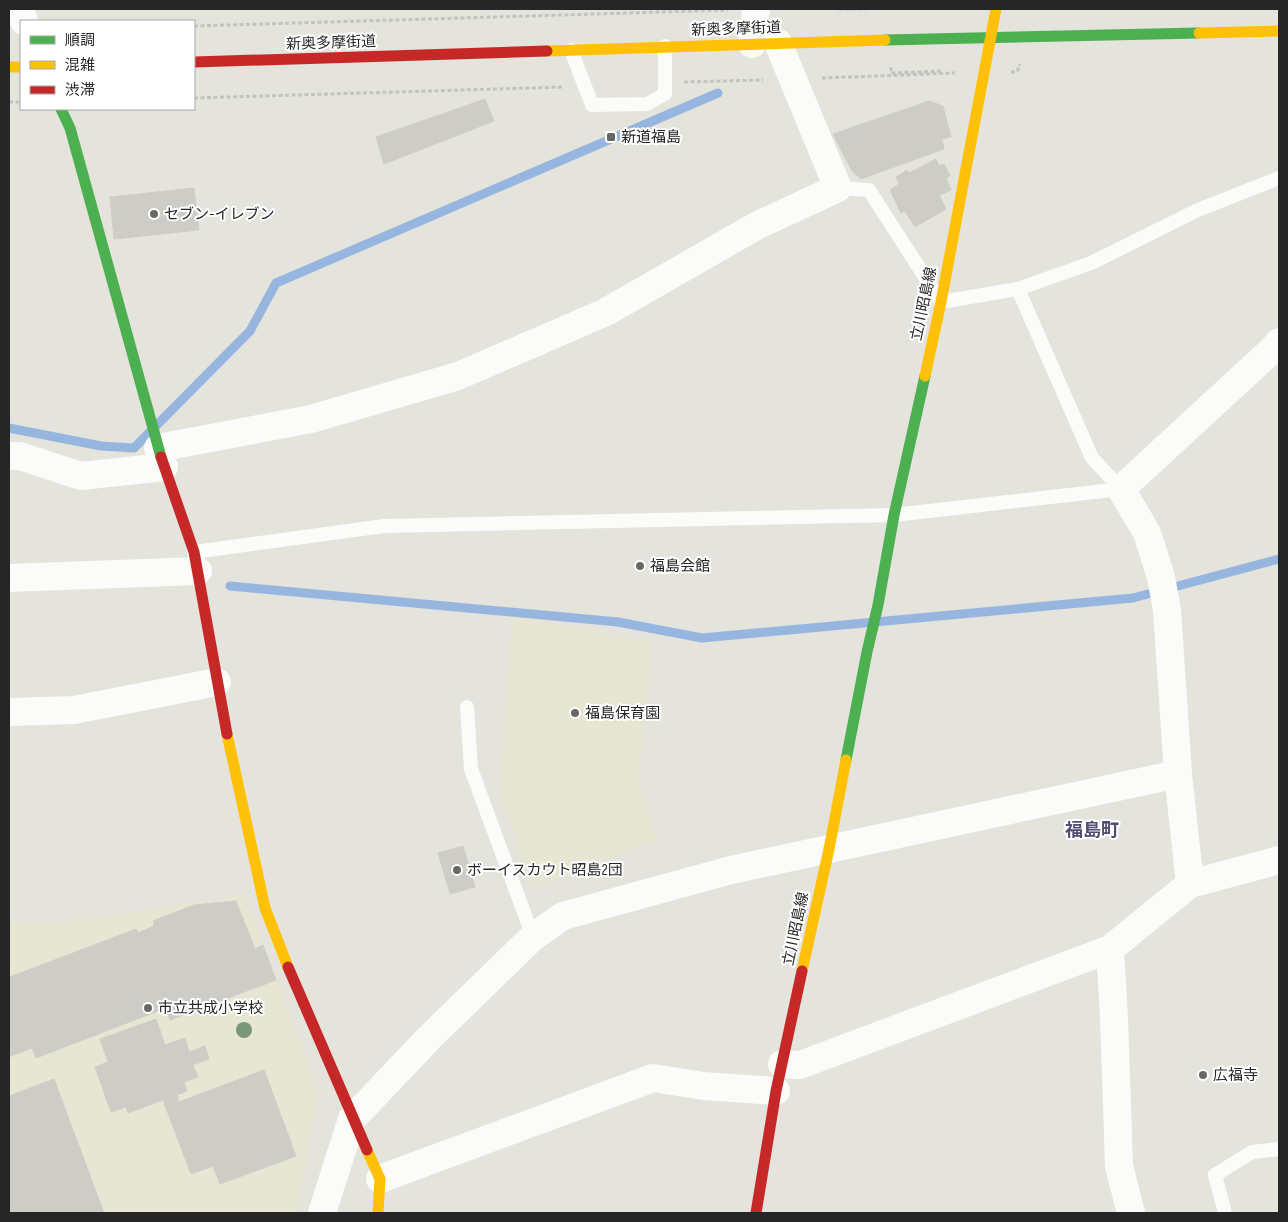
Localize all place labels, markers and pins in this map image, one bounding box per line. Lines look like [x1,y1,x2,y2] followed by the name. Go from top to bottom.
[621,128,681,147] place label: 新道福島
[605,131,617,143] marker: 新道福島
[164,205,275,224] place label: セブン-イレブン
[148,208,160,220] marker: セブン-イレブン
[650,557,710,576] place label: 福島会館
[634,560,646,572] marker: 福島会館
[585,704,660,723] place label: 福島保育園
[569,707,581,719] marker: 福島保育園
[467,861,623,880] place label: ボーイスカウト昭島2団
[451,864,463,876] marker: ボーイスカウト昭島2団
[158,999,263,1018] place label: 市立共成小学校
[142,1002,154,1014] marker: 市立共成小学校
[1213,1066,1258,1085] place label: 広福寺
[1197,1069,1209,1081] marker: 広福寺

